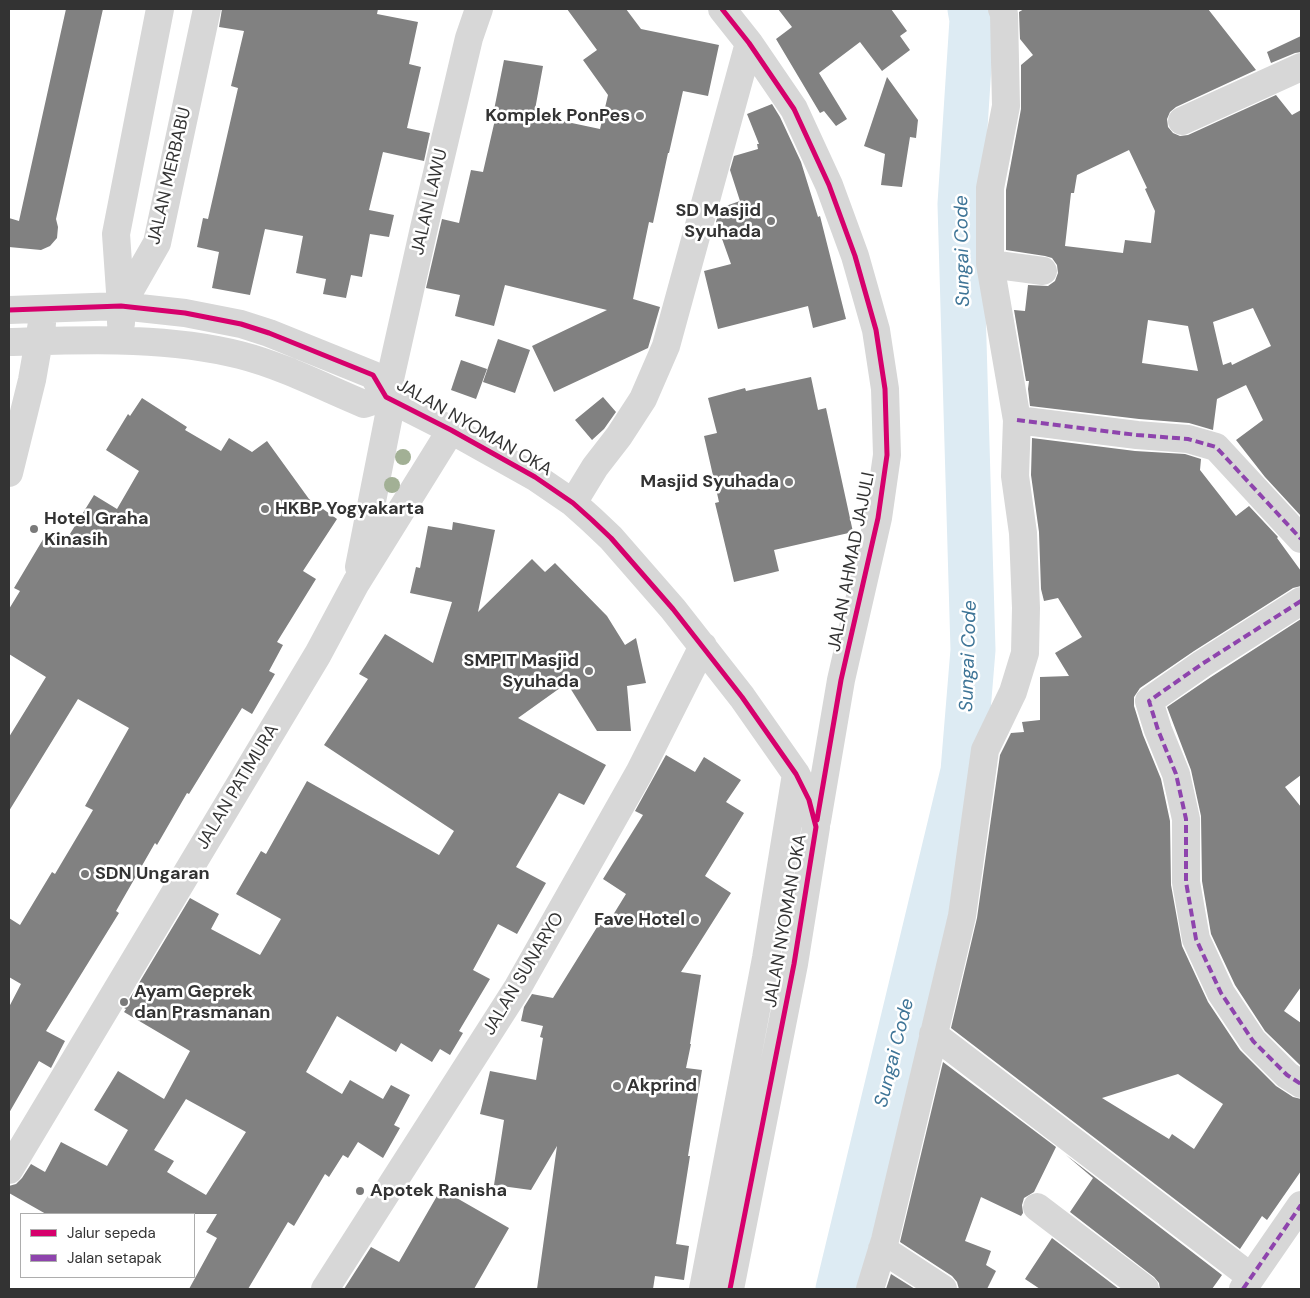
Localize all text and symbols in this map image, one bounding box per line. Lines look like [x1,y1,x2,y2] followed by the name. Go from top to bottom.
[144,105,196,247] street label: JALAN MERBABU
[485,105,630,127] place label: Komplek PonPes
[634,110,646,122] marker: Komplek PonPes
[407,147,453,257] street label: JALAN LAWU
[951,195,975,307] water label: Sungai Code
[675,200,761,242] place label: SD Masjid Syuhada
[765,215,777,227] marker: SD Masjid Syuhada
[393,375,555,481] street label: JALAN NYOMAN OKA
[824,470,880,654] street label: JALAN AHMAD JAJULI
[640,471,779,493] place label: Masjid Syuhada
[783,476,795,488] marker: Masjid Syuhada
[275,498,424,520] place label: HKBP Yogyakarta
[259,503,271,515] marker: HKBP Yogyakarta
[44,508,148,550] place label: Hotel Graha Kinasih
[28,523,40,535] marker: Hotel Graha Kinasih
[956,600,982,712] water label: Sungai Code
[464,650,579,692] place label: SMPIT Masjid Syuhada
[583,665,595,677] marker: SMPIT Masjid Syuhada
[192,720,284,854] street label: JALAN PATIMURA
[760,833,812,1009] street label: JALAN NYOMAN OKA
[95,863,210,885] place label: SDN Ungaran
[79,868,91,880] marker: SDN Ungaran
[479,909,569,1039] street label: JALAN SUNARYO
[594,909,685,931] place label: Fave Hotel
[689,914,701,926] marker: Fave Hotel
[134,981,270,1024] place label: Ayam Geprek dan Prasmanan
[118,996,130,1008] marker: Ayam Geprek dan Prasmanan
[870,996,920,1110] water label: Sungai Code
[627,1075,697,1097] place label: Akprind
[611,1080,623,1092] marker: Akprind
[370,1180,507,1202] place label: Apotek Ranisha
[354,1185,366,1197] marker: Apotek Ranisha
[20,1213,195,1278] legend
[67,1223,156,1243] text: Jalur sepeda
[67,1248,162,1268] text: Jalan setapak

